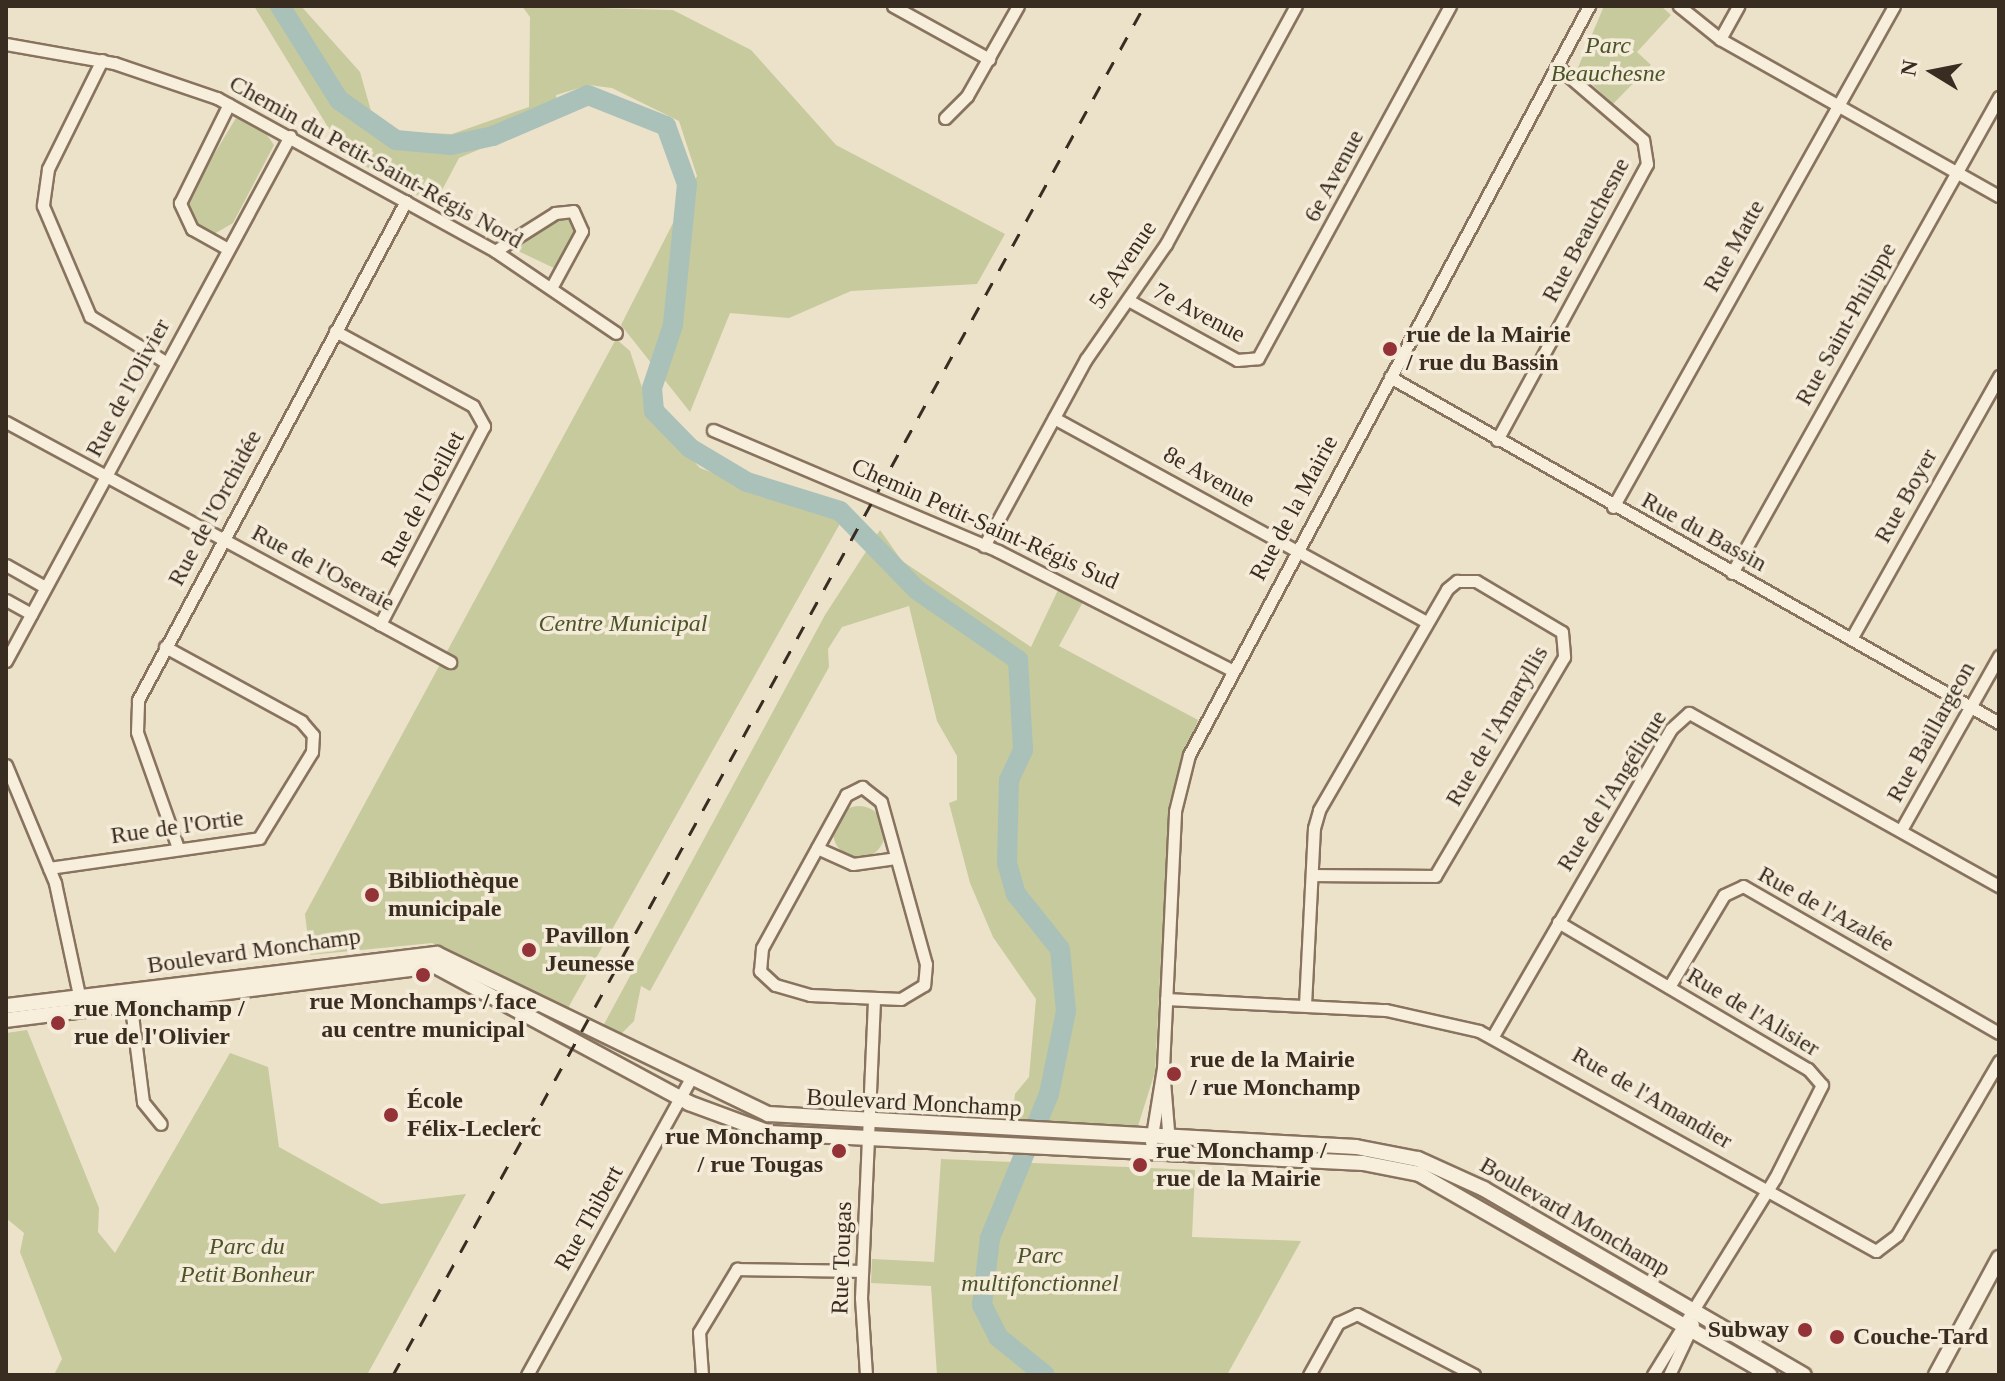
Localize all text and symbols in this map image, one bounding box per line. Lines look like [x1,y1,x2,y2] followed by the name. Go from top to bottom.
[1551,32,1665,88] park label: Parc Beauchesne
[1893,32,1973,112] north arrow
[1895,58,1923,78] text: N
[224,69,528,255] street label: Chemin du Petit-Saint-Régis Nord
[1297,124,1371,228] street label: 6e Avenue
[1536,153,1636,307] street label: Rue Beauchesne
[1697,195,1771,297] street label: Rue Matte
[1083,215,1163,315] street label: 5e Avenue
[1789,237,1903,411] street label: Rue Saint-Philippe
[1147,276,1251,350] street label: 7e Avenue
[80,314,176,462] street label: Rue de l'Olivier
[1406,321,1571,377] place label: rue de la Mairie / rue du Bassin
[1381,340,1399,358] marker: rue de la Mairie / rue du Bassin
[162,425,268,591] street label: Rue de l'Orchidée
[375,426,471,572] street label: Rue de l'Oeillet
[1244,430,1344,586] street label: Rue de la Mairie
[1158,440,1260,514] street label: 8e Avenue
[1868,444,1944,548] street label: Rue Boyer
[847,452,1123,596] street label: Chemin Petit-Saint-Régis Sud
[1636,486,1772,578] street label: Rue du Bassin
[247,518,399,618] street label: Rue de l'Oseraie
[538,610,708,638] park label: Centre Municipal
[1439,641,1555,811] street label: Rue de l'Amaryllis
[1881,657,1981,807] street label: Rue Baillargeon
[1551,705,1673,877] street label: Rue de l'Angélique
[109,803,245,851] street label: Rue de l'Ortie
[1753,860,1899,958] street label: Rue de l'Azalée
[388,867,519,923] place label: Bibliothèque municipale
[363,886,381,904] marker: Bibliothèque municipale
[145,922,363,980] street label: Boulevard Monchamp
[545,922,634,978] place label: Pavillon Jeunesse
[520,941,538,959] marker: Pavillon Jeunesse
[1681,961,1825,1063] street label: Rue de l'Alisier
[414,966,432,984] marker: rue Monchamps / face au centre municipal
[309,988,537,1044] place label: rue Monchamps / face au centre municipal
[74,995,245,1051] place label: rue Monchamp / rue de l'Olivier
[49,1014,67,1032] marker: rue Monchamp / rue de l'Olivier
[1567,1040,1737,1156] street label: Rue de l'Amandier
[1190,1046,1361,1102] place label: rue de la Mairie / rue Monchamp
[1165,1065,1183,1083] marker: rue de la Mairie / rue Monchamp
[806,1083,1022,1123] street label: Boulevard Monchamp
[407,1087,541,1143] place label: École Félix-Leclerc
[382,1106,400,1124] marker: École Félix-Leclerc
[665,1123,823,1179] place label: rue Monchamp / rue Tougas
[1156,1137,1327,1193] place label: rue Monchamp / rue de la Mairie
[830,1142,848,1160] marker: rue Monchamp / rue Tougas
[1475,1151,1675,1283] street label: Boulevard Monchamp
[1131,1156,1149,1174] marker: rue Monchamp / rue de la Mairie
[548,1161,630,1275] street label: Rue Thibert
[826,1201,858,1315] street label: Rue Tougas
[180,1233,314,1289] park label: Parc du Petit Bonheur
[961,1242,1119,1298] park label: Parc multifonctionnel
[1708,1316,1789,1344] place label: Subway
[1796,1321,1814,1339] marker: Subway
[1853,1323,1988,1351] place label: Couche-Tard
[1828,1328,1846,1346] marker: Couche-Tard

